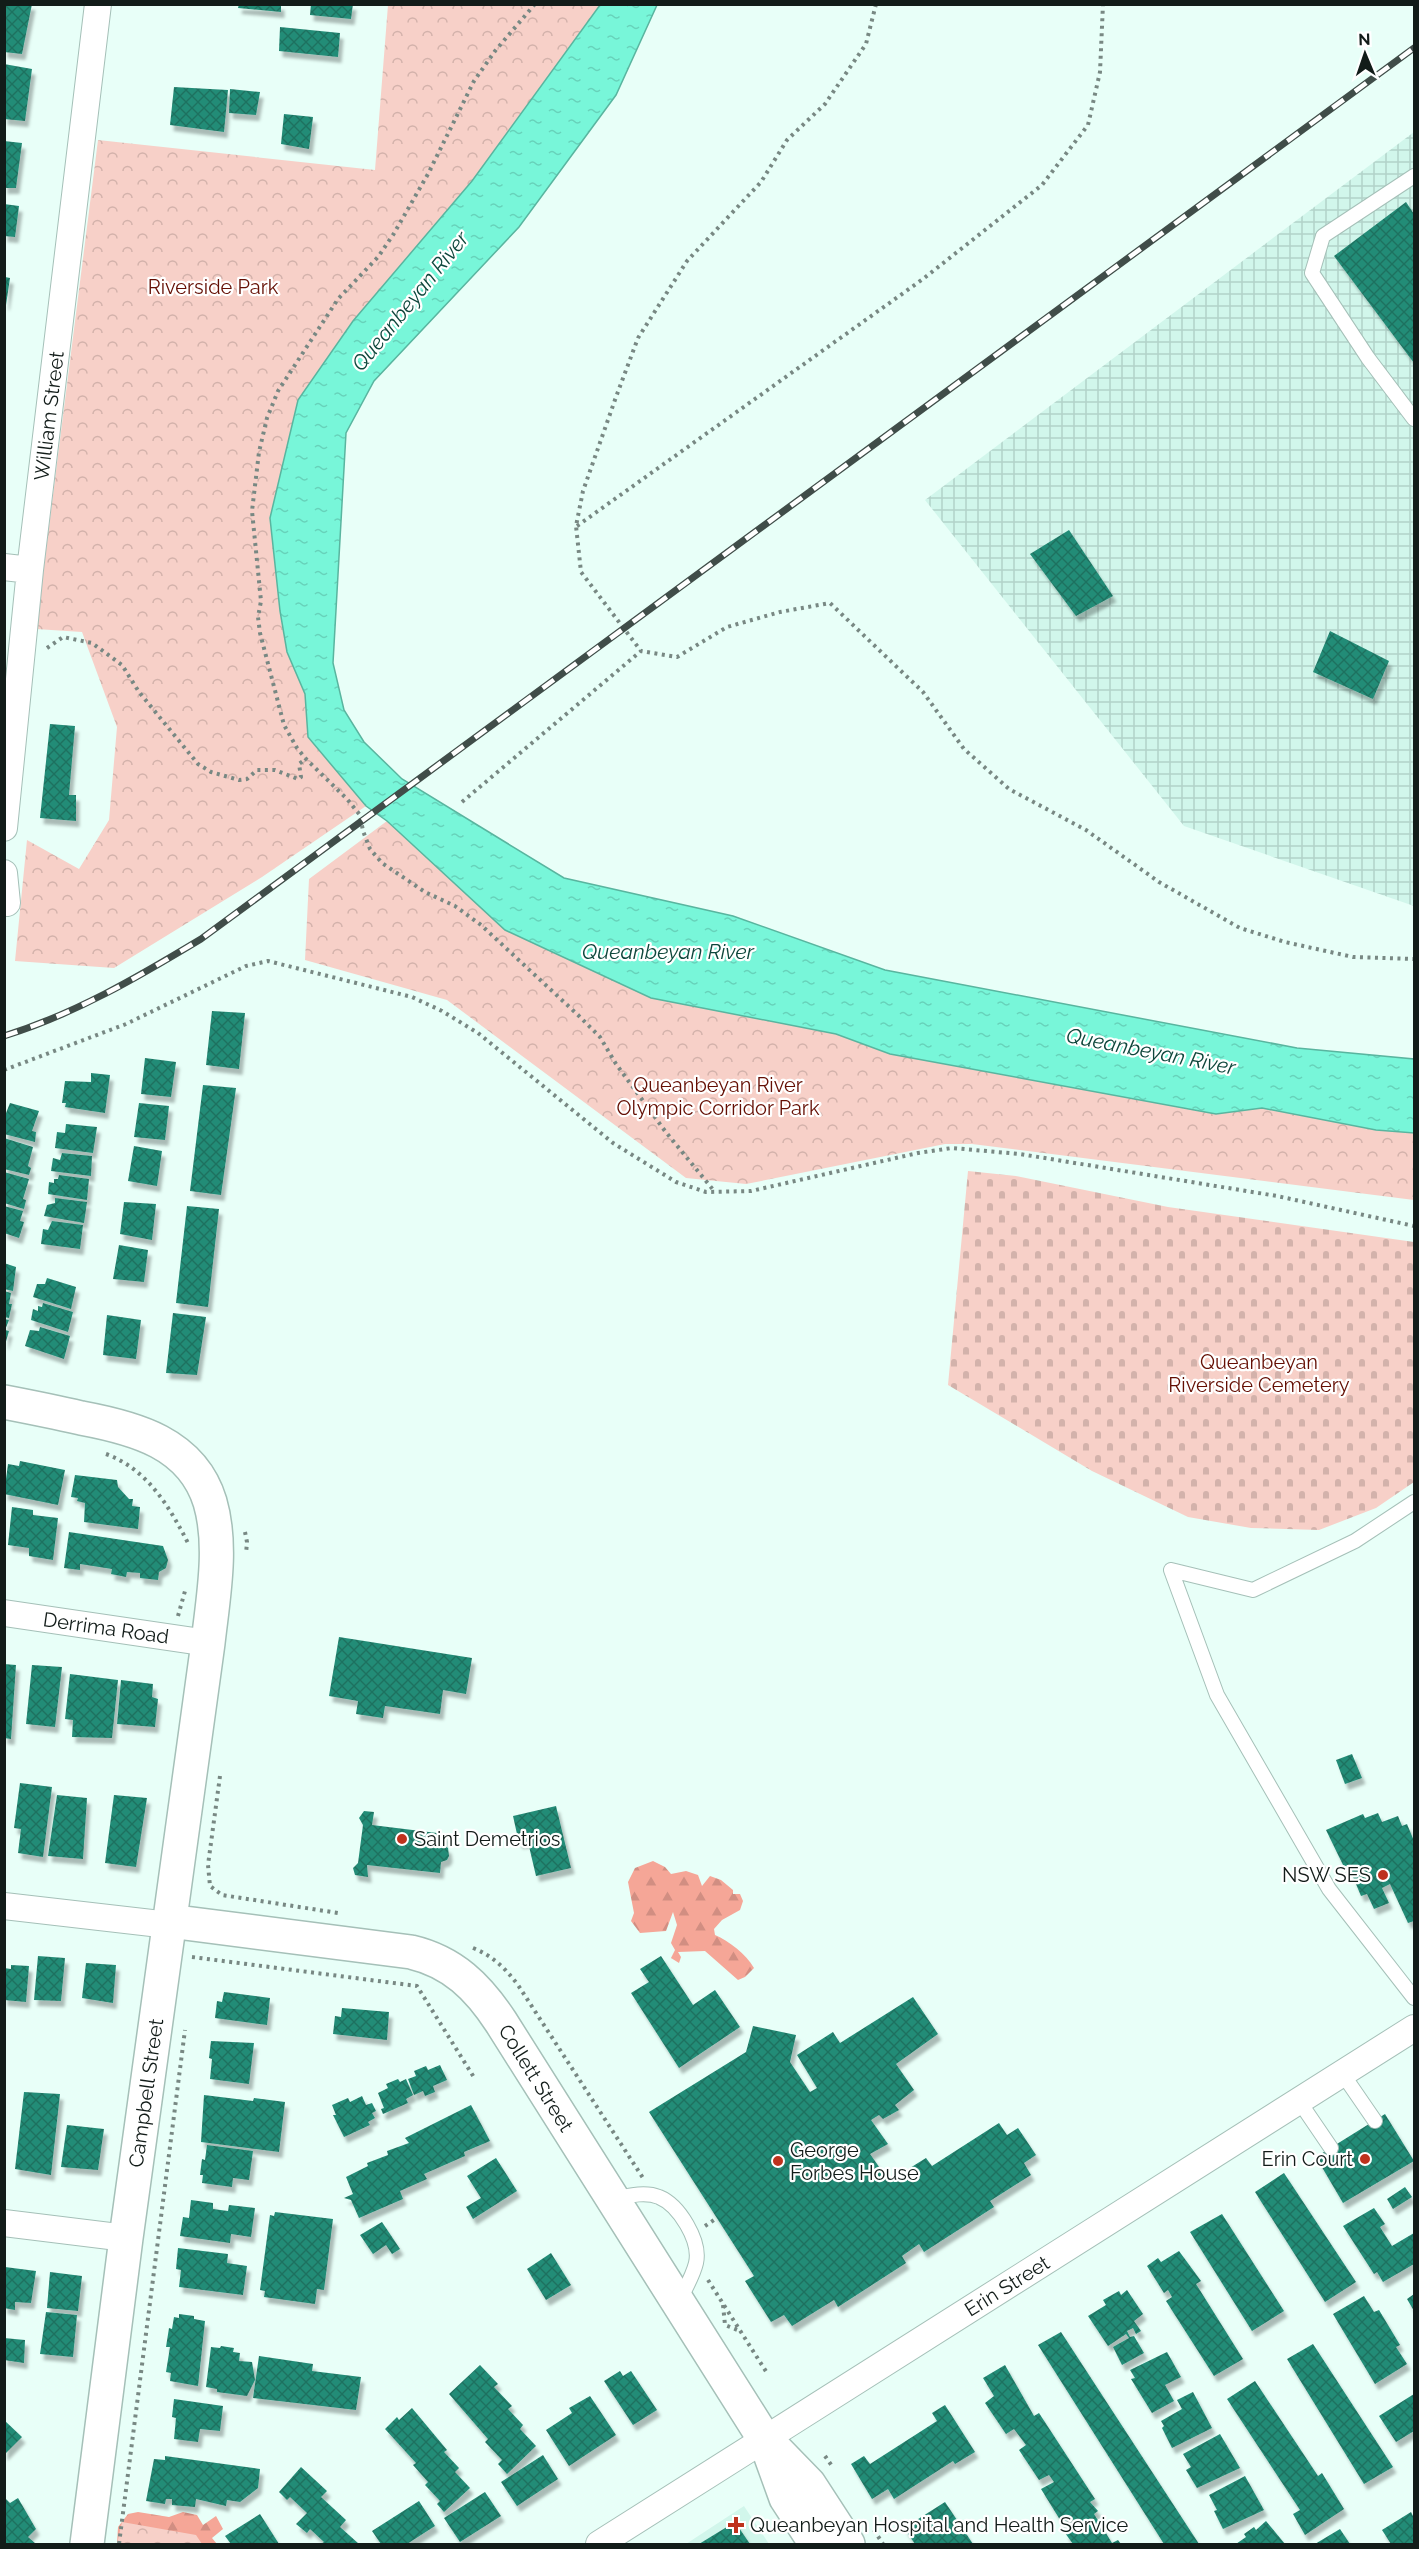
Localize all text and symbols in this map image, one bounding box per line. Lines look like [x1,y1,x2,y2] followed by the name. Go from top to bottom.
[1335,24,1395,84] north arrow
[1358,30,1371,49] text: N
[346,226,474,376] water label: Queanbeyan River
[148,275,279,299] park label: Riverside Park
[29,350,69,482] street label: William Street
[582,939,755,964] water label: Queanbeyan River
[1064,1022,1238,1080] water label: Queanbeyan River
[617,1073,820,1120] park label: Queanbeyan River Olympic Corridor Park
[1168,1350,1350,1397] park label: Queanbeyan Riverside Cemetery
[42,1607,170,1649] street label: Derrima Road
[414,1827,560,1851] place label: Saint Demetrios
[395,1832,409,1846] marker: Saint Demetrios
[1282,1863,1371,1887] place label: NSW SES
[1376,1868,1390,1882] marker: NSW SES
[124,2017,168,2169] street label: Campbell Street
[493,2020,579,2136] street label: Collett Street
[790,2138,919,2185] place label: George Forbes House
[1262,2147,1353,2171] place label: Erin Court
[1358,2152,1372,2166] marker: Erin Court
[771,2154,785,2168] marker: George Forbes House
[960,2250,1054,2322] street label: Erin Street
[750,2513,1129,2537] place label: Queanbeyan Hospital and Health Service
[727,2516,745,2534] marker: Queanbeyan Hospital and Health Service

